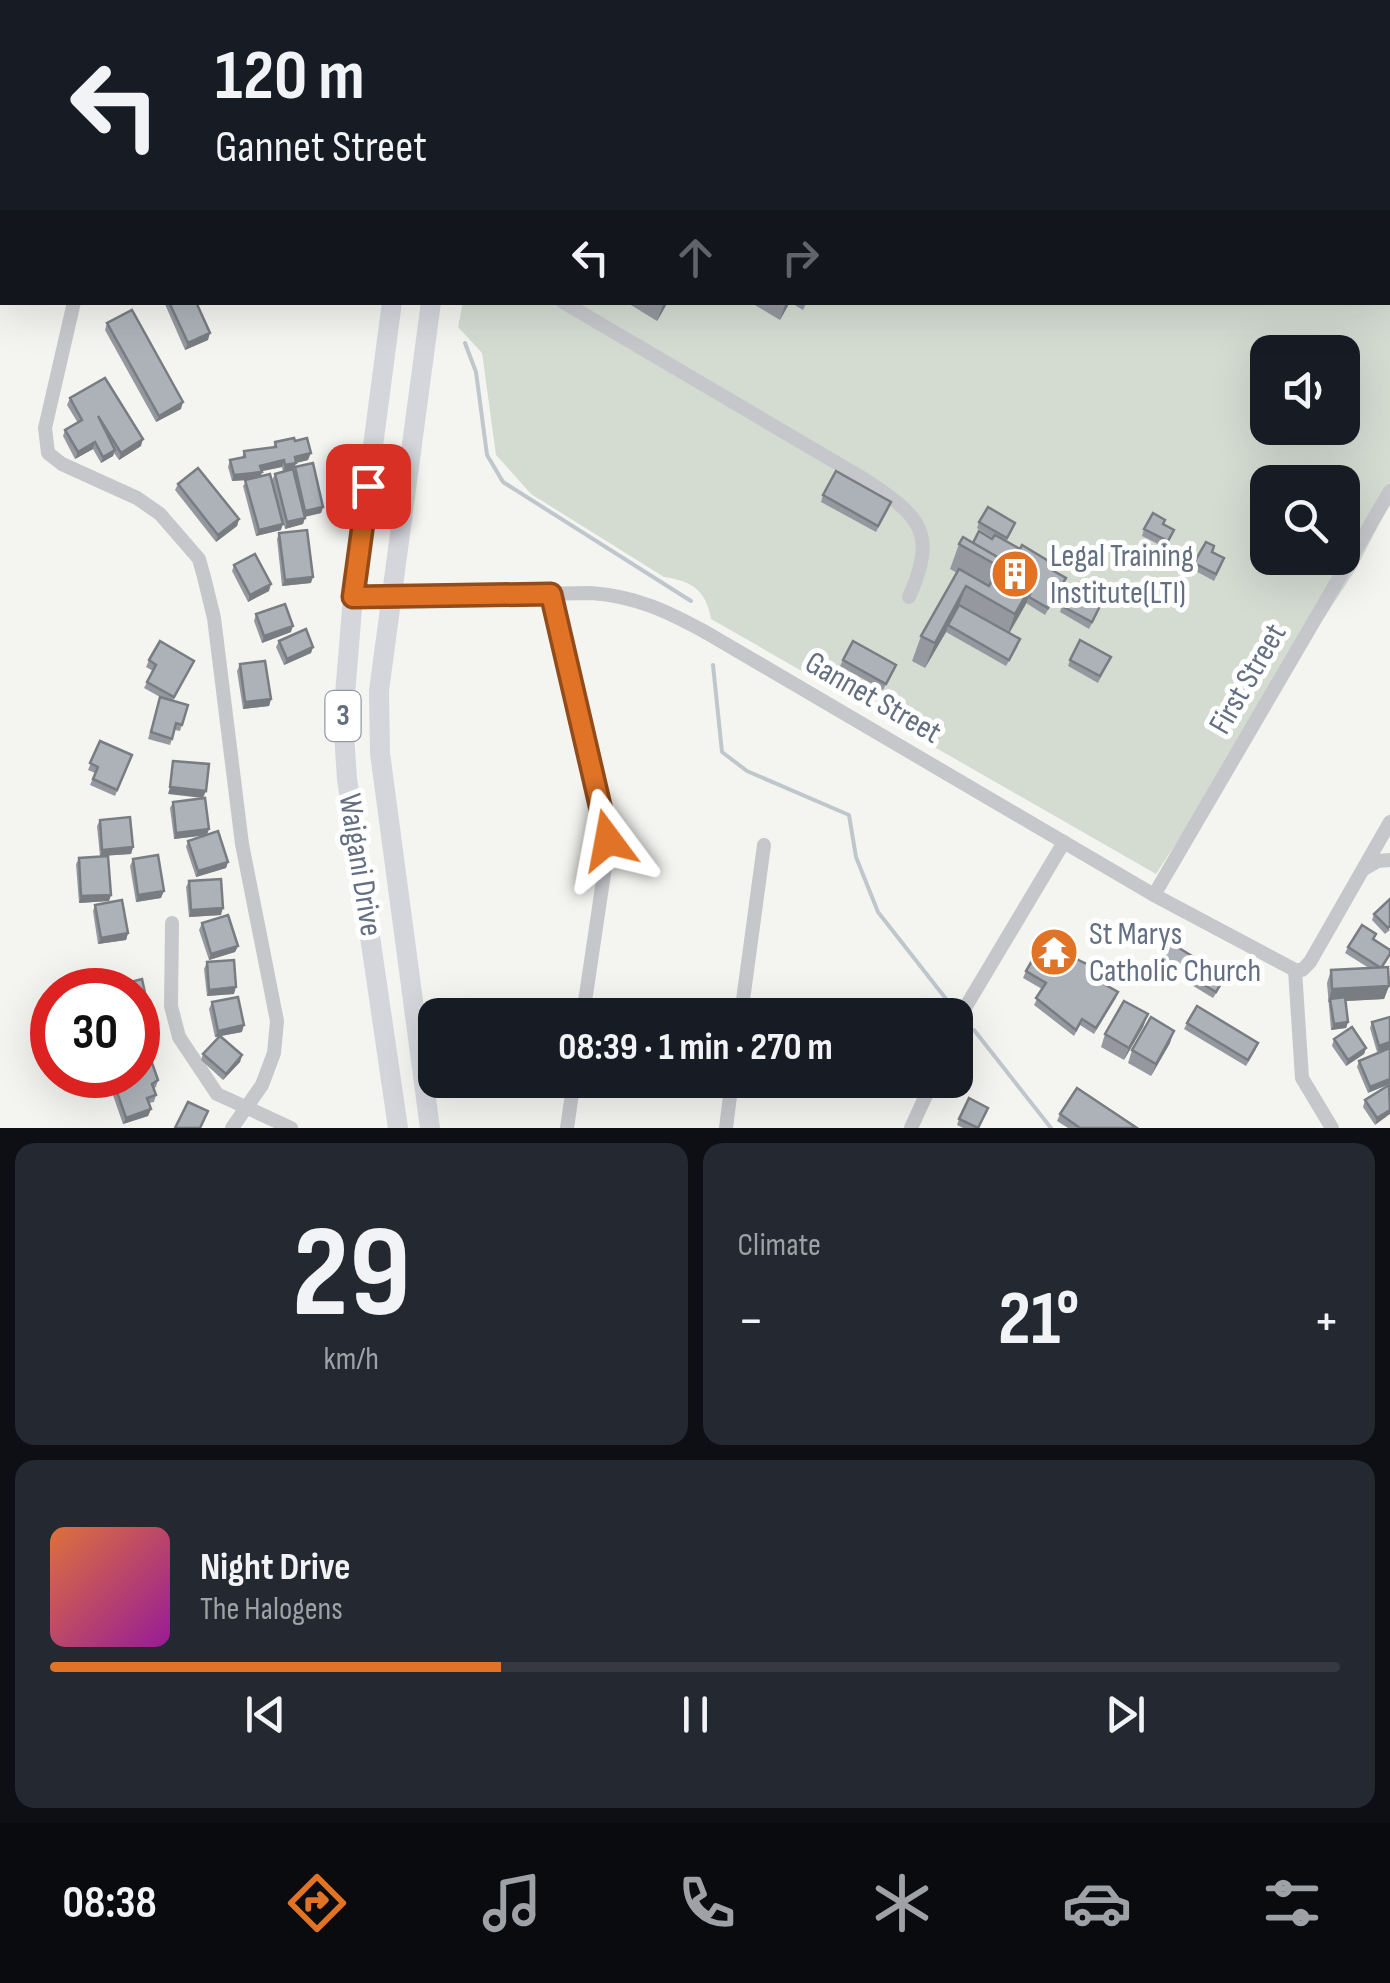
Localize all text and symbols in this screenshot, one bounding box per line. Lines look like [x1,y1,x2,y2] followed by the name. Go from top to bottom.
[215,35,365,119] text: 120 m
[50,40,180,170] icon: left
[215,120,427,175] text: Gannet Street
[563,230,618,285] icon: left
[668,230,723,285] icon: ahead
[773,230,828,285] icon: right
[1250,335,1360,575] map controls
[1250,335,1360,445] button: sound
[326,444,411,529] pin
[341,459,396,514] icon: arrive
[1250,465,1360,575] button: search
[1050,537,1194,613] place label: Legal Training Institute(LTI)
[989,548,1041,600] building icon: Legal Training Institute(LTI)
[1201,617,1295,741] street label: First Street
[798,643,948,753] street label: Gannet Street
[326,691,360,741] road number: 3
[556,788,660,892] position arrow
[330,791,390,939] street label: Waigani Drive
[1089,915,1261,991] place label: St Marys Catholic Church
[1028,926,1080,978] temple icon: St Marys Catholic Church
[30,968,160,1098] speed limit sign: 30
[558,1025,833,1070] text: 08:39 · 1 min · 270 m
[292,1197,411,1353] text: 29
[738,1226,821,1265] text: Climate
[998,1275,1079,1366] text: 21°
[738,1288,764,1355] text: −
[1313,1288,1340,1355] text: +
[324,1340,379,1379] text: km/h
[200,1545,351,1590] text: Night Drive
[200,1590,343,1629] text: The Halogens
[238,1687,293,1742] icon: previous
[668,1687,723,1742] icon: pause
[1098,1687,1153,1742] icon: next
[282,1868,352,1938] icon: directions
[477,1868,547,1938] icon: music
[672,1868,742,1938] icon: phone
[867,1868,937,1938] icon: climate
[1062,1868,1132,1938] icon: car
[1257,1868,1327,1938] icon: filters
[63,1876,157,1931] text: 08:38

